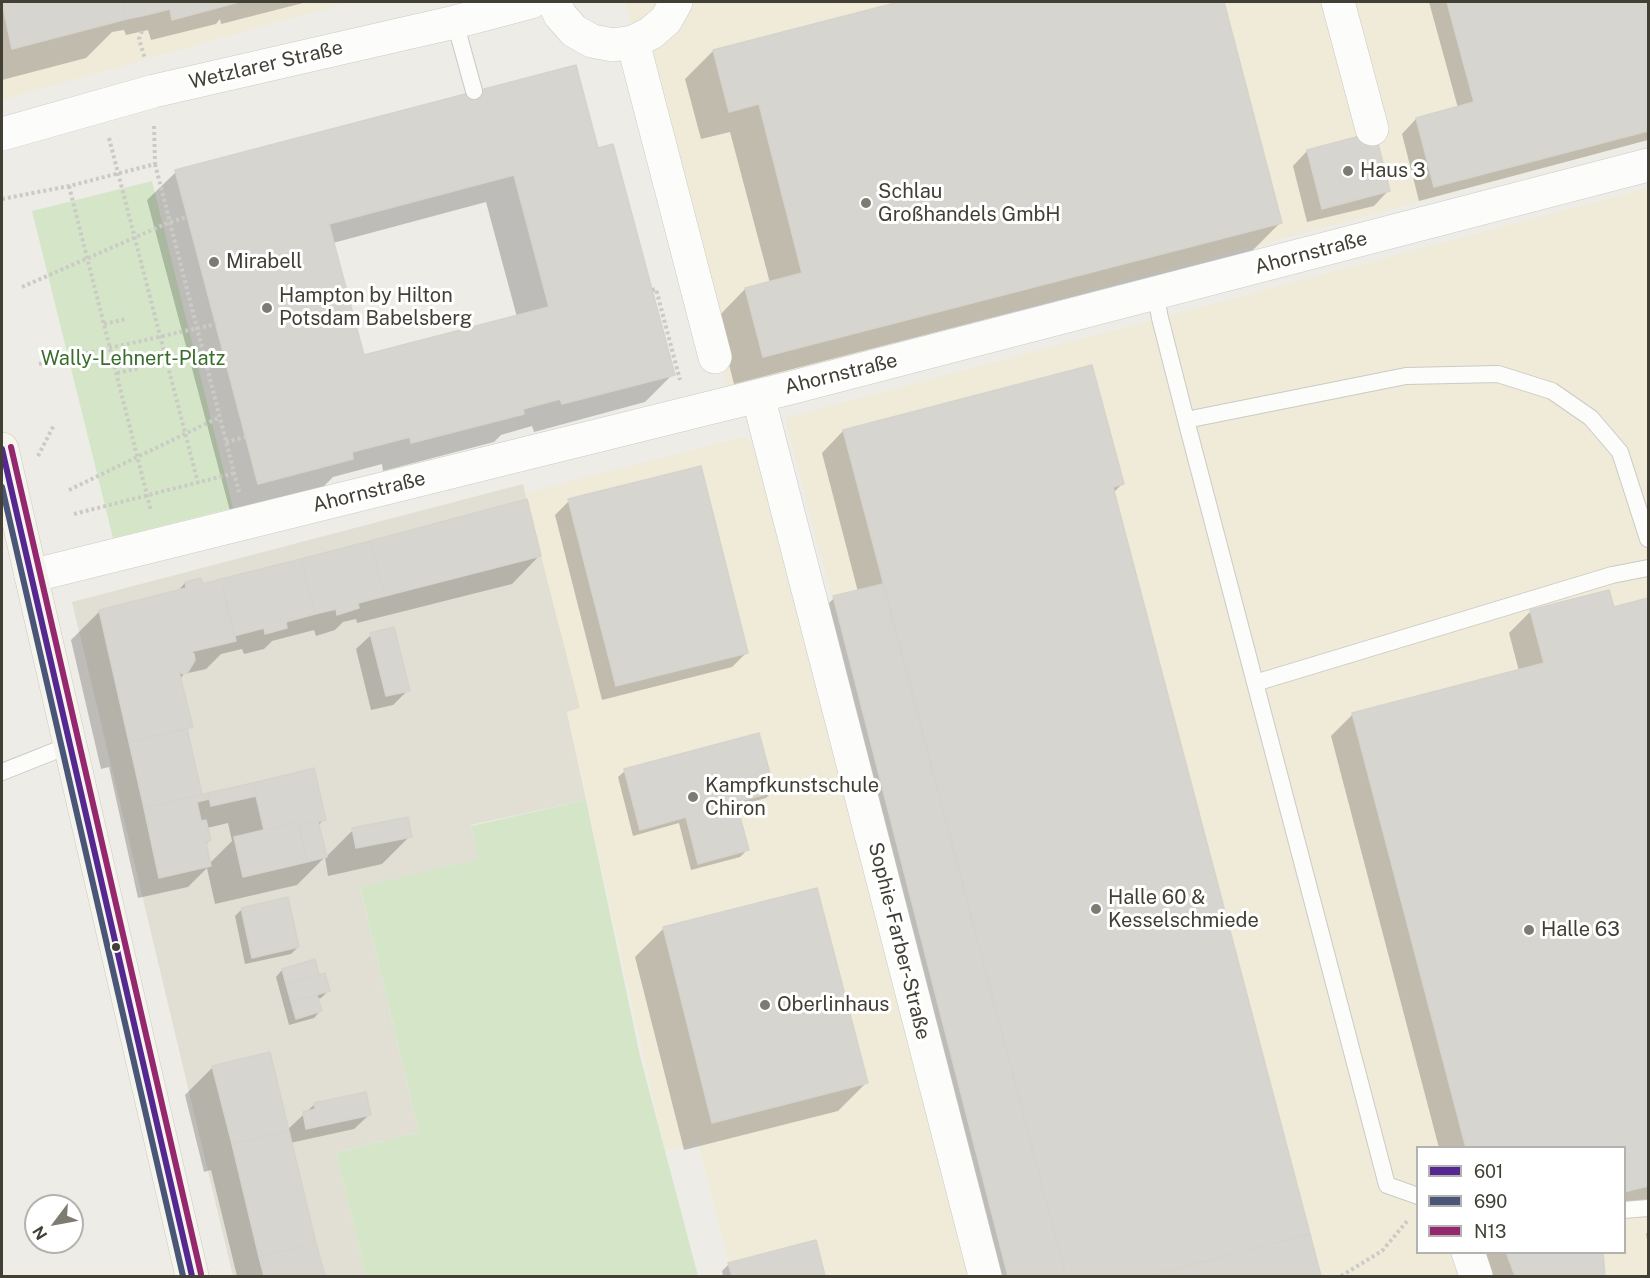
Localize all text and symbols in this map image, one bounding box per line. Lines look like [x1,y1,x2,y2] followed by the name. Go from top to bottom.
[187,36,345,94] street label: Wetzlarer Straße
[1360,159,1426,183] place label: Haus 3
[1341,164,1355,178] marker: Haus 3
[878,180,1061,227] place label: Schlau Großhandels GmbH
[859,196,873,210] marker: Schlau Großhandels GmbH
[1252,226,1370,280] street label: Ahornstraße
[226,250,302,274] place label: Mirabell
[207,255,221,269] marker: Mirabell
[279,284,472,331] place label: Hampton by Hilton Potsdam Babelsberg
[260,301,274,315] marker: Hampton by Hilton Potsdam Babelsberg
[41,347,225,371] park label: Wally-Lehnert-Platz
[782,348,900,400] street label: Ahornstraße
[310,466,428,518] street label: Ahornstraße
[705,774,879,821] place label: Kampfkunstschule Chiron
[686,790,700,804] marker: Kampfkunstschule Chiron
[863,840,935,1042] street label: Sophie-Farber-Straße
[1108,886,1259,933] place label: Halle 60 & Kesselschmiede
[1089,902,1103,916] marker: Halle 60 & Kesselschmiede
[1541,918,1620,942] place label: Halle 63
[1522,923,1536,937] marker: Halle 63
[110,941,122,953] unlabelled marker
[777,993,889,1017] place label: Oberlinhaus
[758,998,772,1012] marker: Oberlinhaus
[1416,1146,1626,1254] legend
[1474,1161,1503,1182] text: 601
[1474,1191,1507,1212] text: 690
[24,1194,84,1254] north arrow
[1474,1221,1506,1242] text: N13
[29,1222,51,1243] text: N

